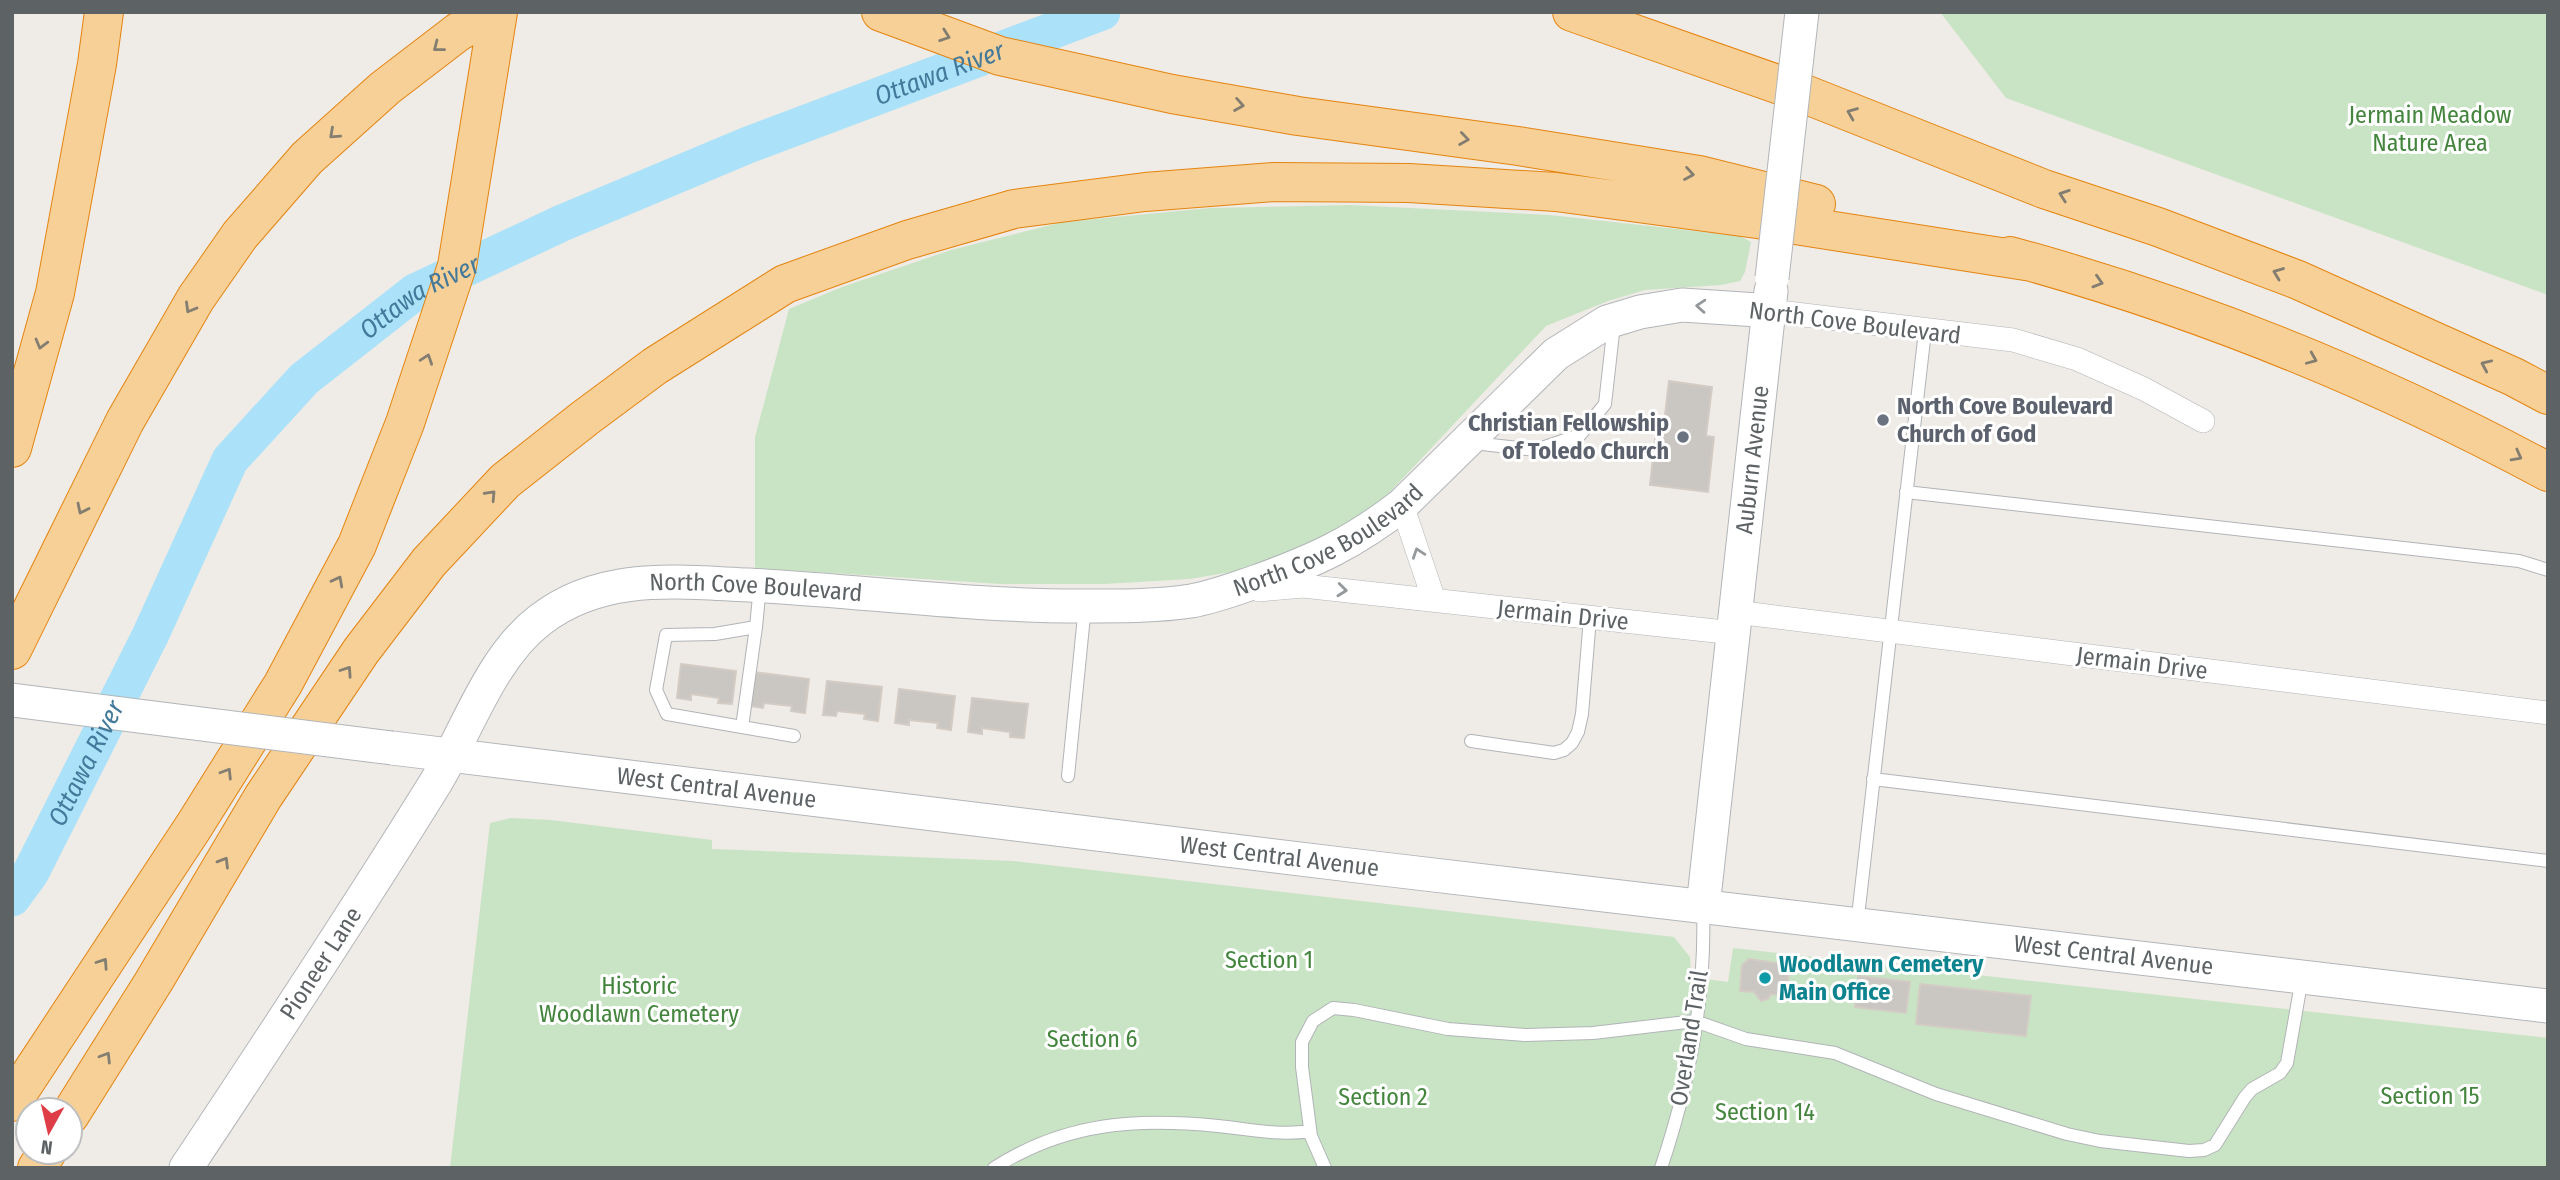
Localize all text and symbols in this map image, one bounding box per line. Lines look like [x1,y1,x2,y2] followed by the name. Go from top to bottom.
[939,28,951,42] one-way arrow
[870,34,1009,112] water label: Ottawa River
[433,39,445,52] one-way arrow
[1233,97,1245,112] one-way arrow
[2348,101,2512,157] park label: Jermain Meadow Nature Area
[1847,107,1859,121] one-way arrow
[329,125,342,138] one-way arrow
[1458,131,1470,146] one-way arrow
[1683,166,1695,181] one-way arrow
[2059,189,2071,204] one-way arrow
[353,248,485,345] water label: Ottawa River
[2273,267,2285,281] one-way arrow
[2092,273,2104,288] one-way arrow
[1748,296,1962,350] street label: North Cove Boulevard
[1696,299,1707,314] one-way arrow
[185,301,198,314] one-way arrow
[35,338,49,350] one-way arrow
[2305,351,2317,365] one-way arrow
[419,353,433,365] one-way arrow
[2481,359,2494,373] one-way arrow
[1730,384,1774,535] street label: Auburn Avenue
[1897,392,2113,448] place label: North Cove Boulevard Church of God
[1468,409,1669,465] place label: Christian Fellowship of Toledo Church
[1875,412,1891,428] marker: North Cove Boulevard Church of God
[1675,429,1691,445] marker: Christian Fellowship of Toledo Church
[2510,448,2523,461] one-way arrow
[1230,478,1429,602] street label: North Cove Boulevard
[483,490,496,503] one-way arrow
[76,502,90,514] one-way arrow
[1412,547,1426,559] one-way arrow
[649,568,863,607] street label: North Cove Boulevard
[330,576,343,588] one-way arrow
[1336,583,1348,598] one-way arrow
[1496,594,1630,636] street label: Jermain Drive
[2075,641,2209,685] street label: Jermain Drive
[339,666,352,679] one-way arrow
[41,695,131,831] water label: Ottawa River
[615,762,818,814] street label: West Central Avenue
[219,767,232,780] one-way arrow
[1178,830,1381,882] street label: West Central Avenue
[216,857,229,870] one-way arrow
[274,902,367,1025] street label: Pioneer Lane
[2012,929,2215,981] street label: West Central Avenue
[1225,946,1313,974] park label: Section 1
[1779,950,1984,1006] place label: Woodlawn Cemetery Main Office
[94,958,107,971] one-way arrow
[1664,968,1714,1108] street label: Overland Trail
[1757,970,1773,986] marker: Woodlawn Cemetery Main Office
[539,972,739,1028] park label: Historic Woodlawn Cemetery
[1047,1025,1137,1053] park label: Section 6
[98,1051,111,1064] one-way arrow
[2380,1082,2480,1110] park label: Section 15
[1338,1083,1428,1111] park label: Section 2
[14,1096,84,1166] north arrow
[1715,1098,1815,1126] park label: Section 14
[39,1135,54,1160] text: N

